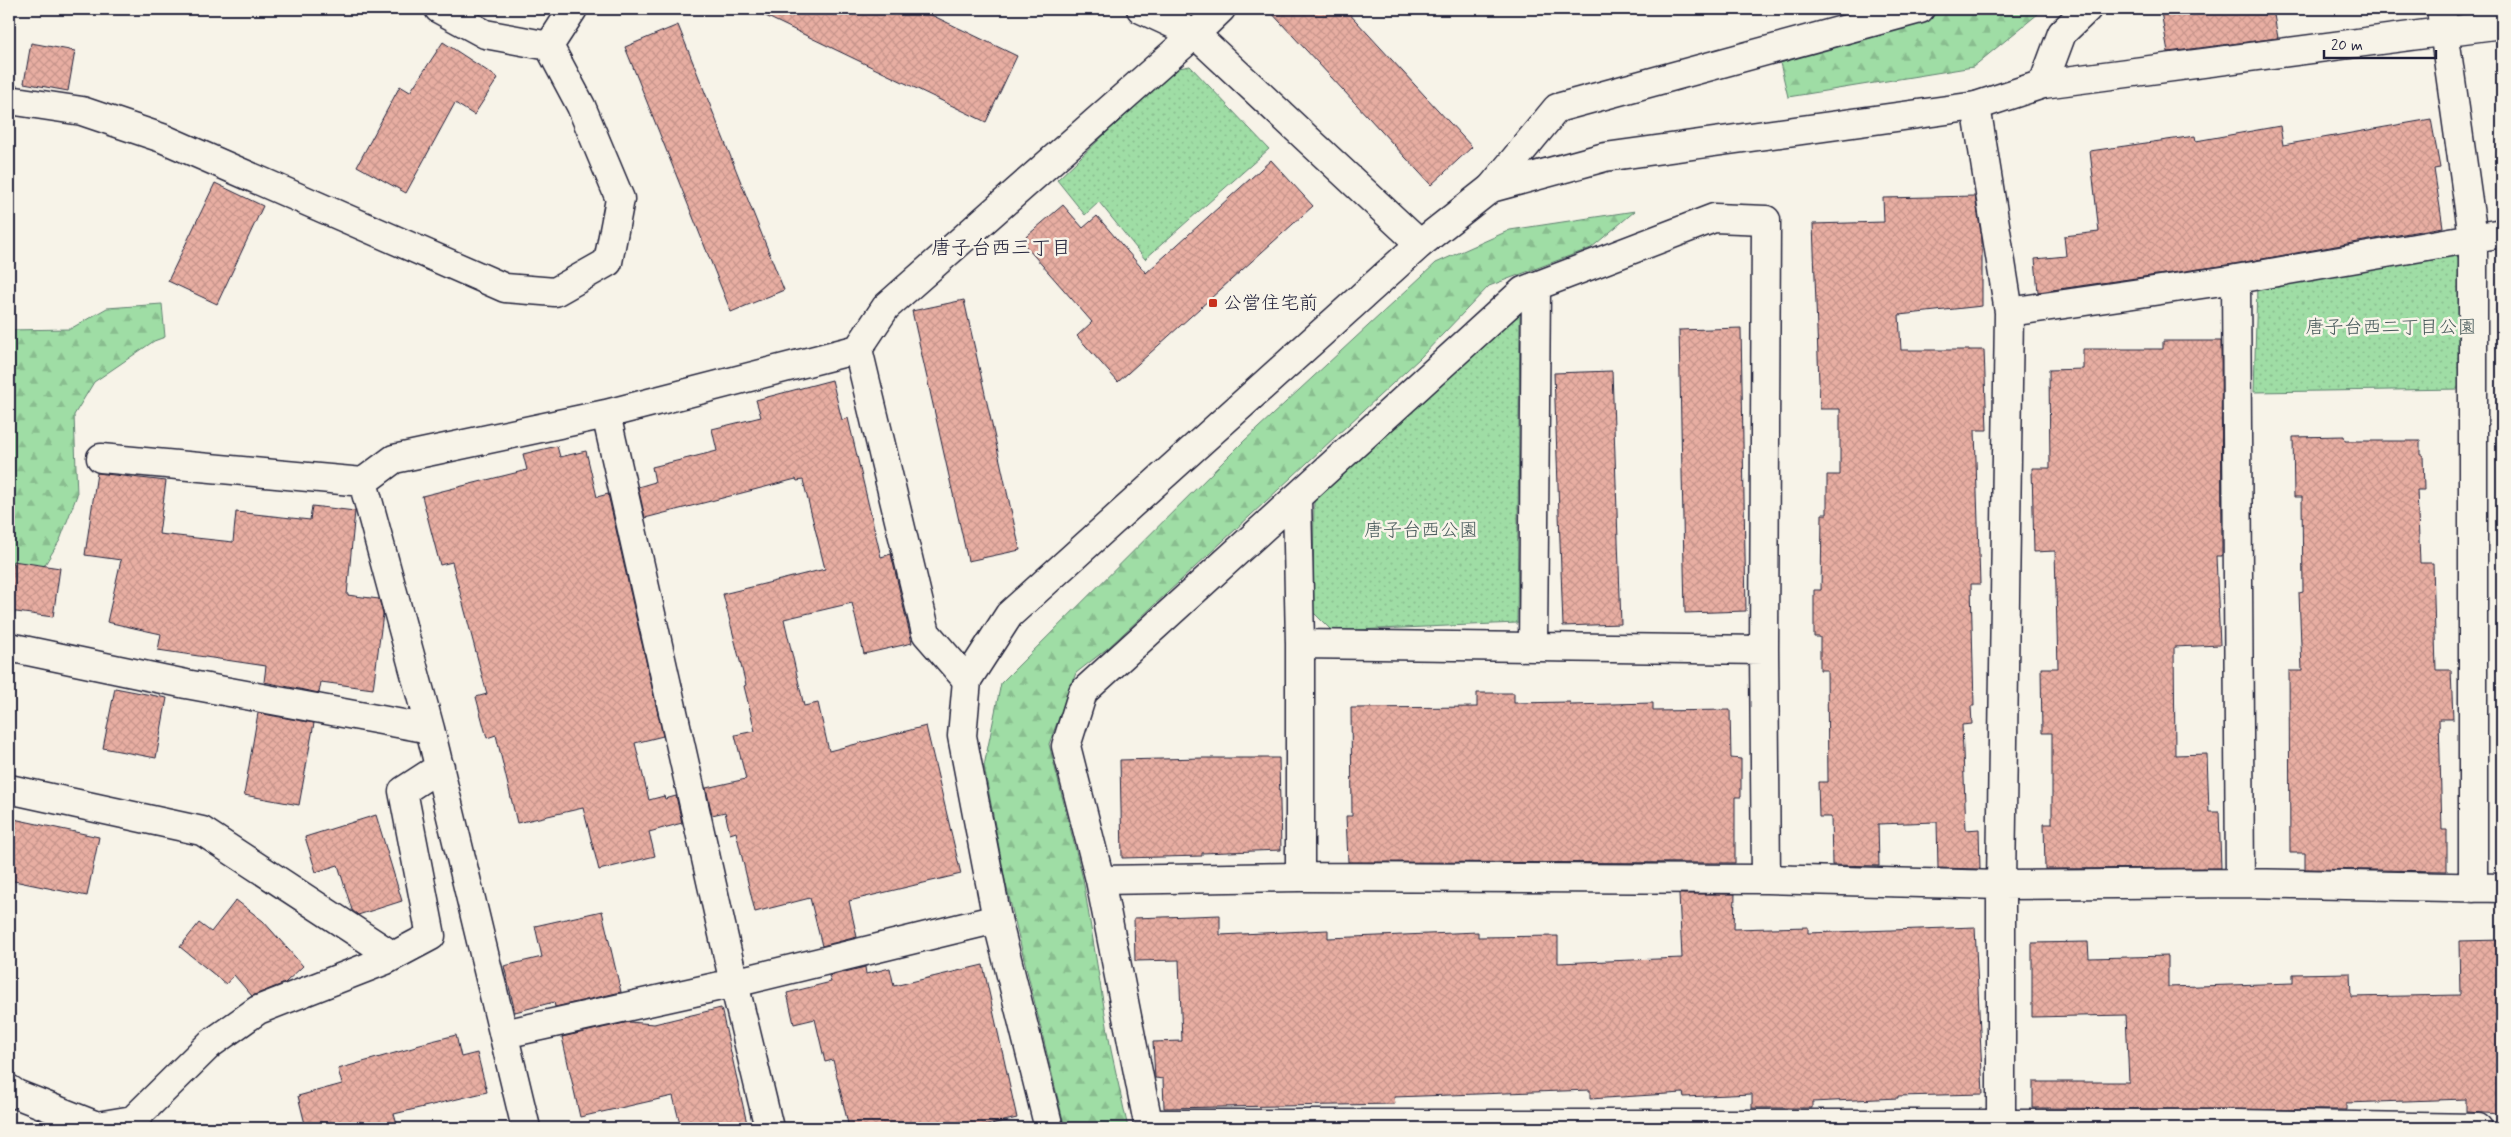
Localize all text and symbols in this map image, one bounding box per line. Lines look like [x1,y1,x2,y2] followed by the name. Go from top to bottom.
[2324,28,2436,60] scale bar
[2331,36,2363,56] text: 20 m
[931,235,1071,262] district label: 唐子台西三丁目
[1223,291,1318,316] place label: 公営住宅前
[1207,297,1219,309] marker: 公営住宅前
[2305,315,2477,340] park label: 唐子台西二丁目公園
[1364,518,1478,543] park label: 唐子台西公園

